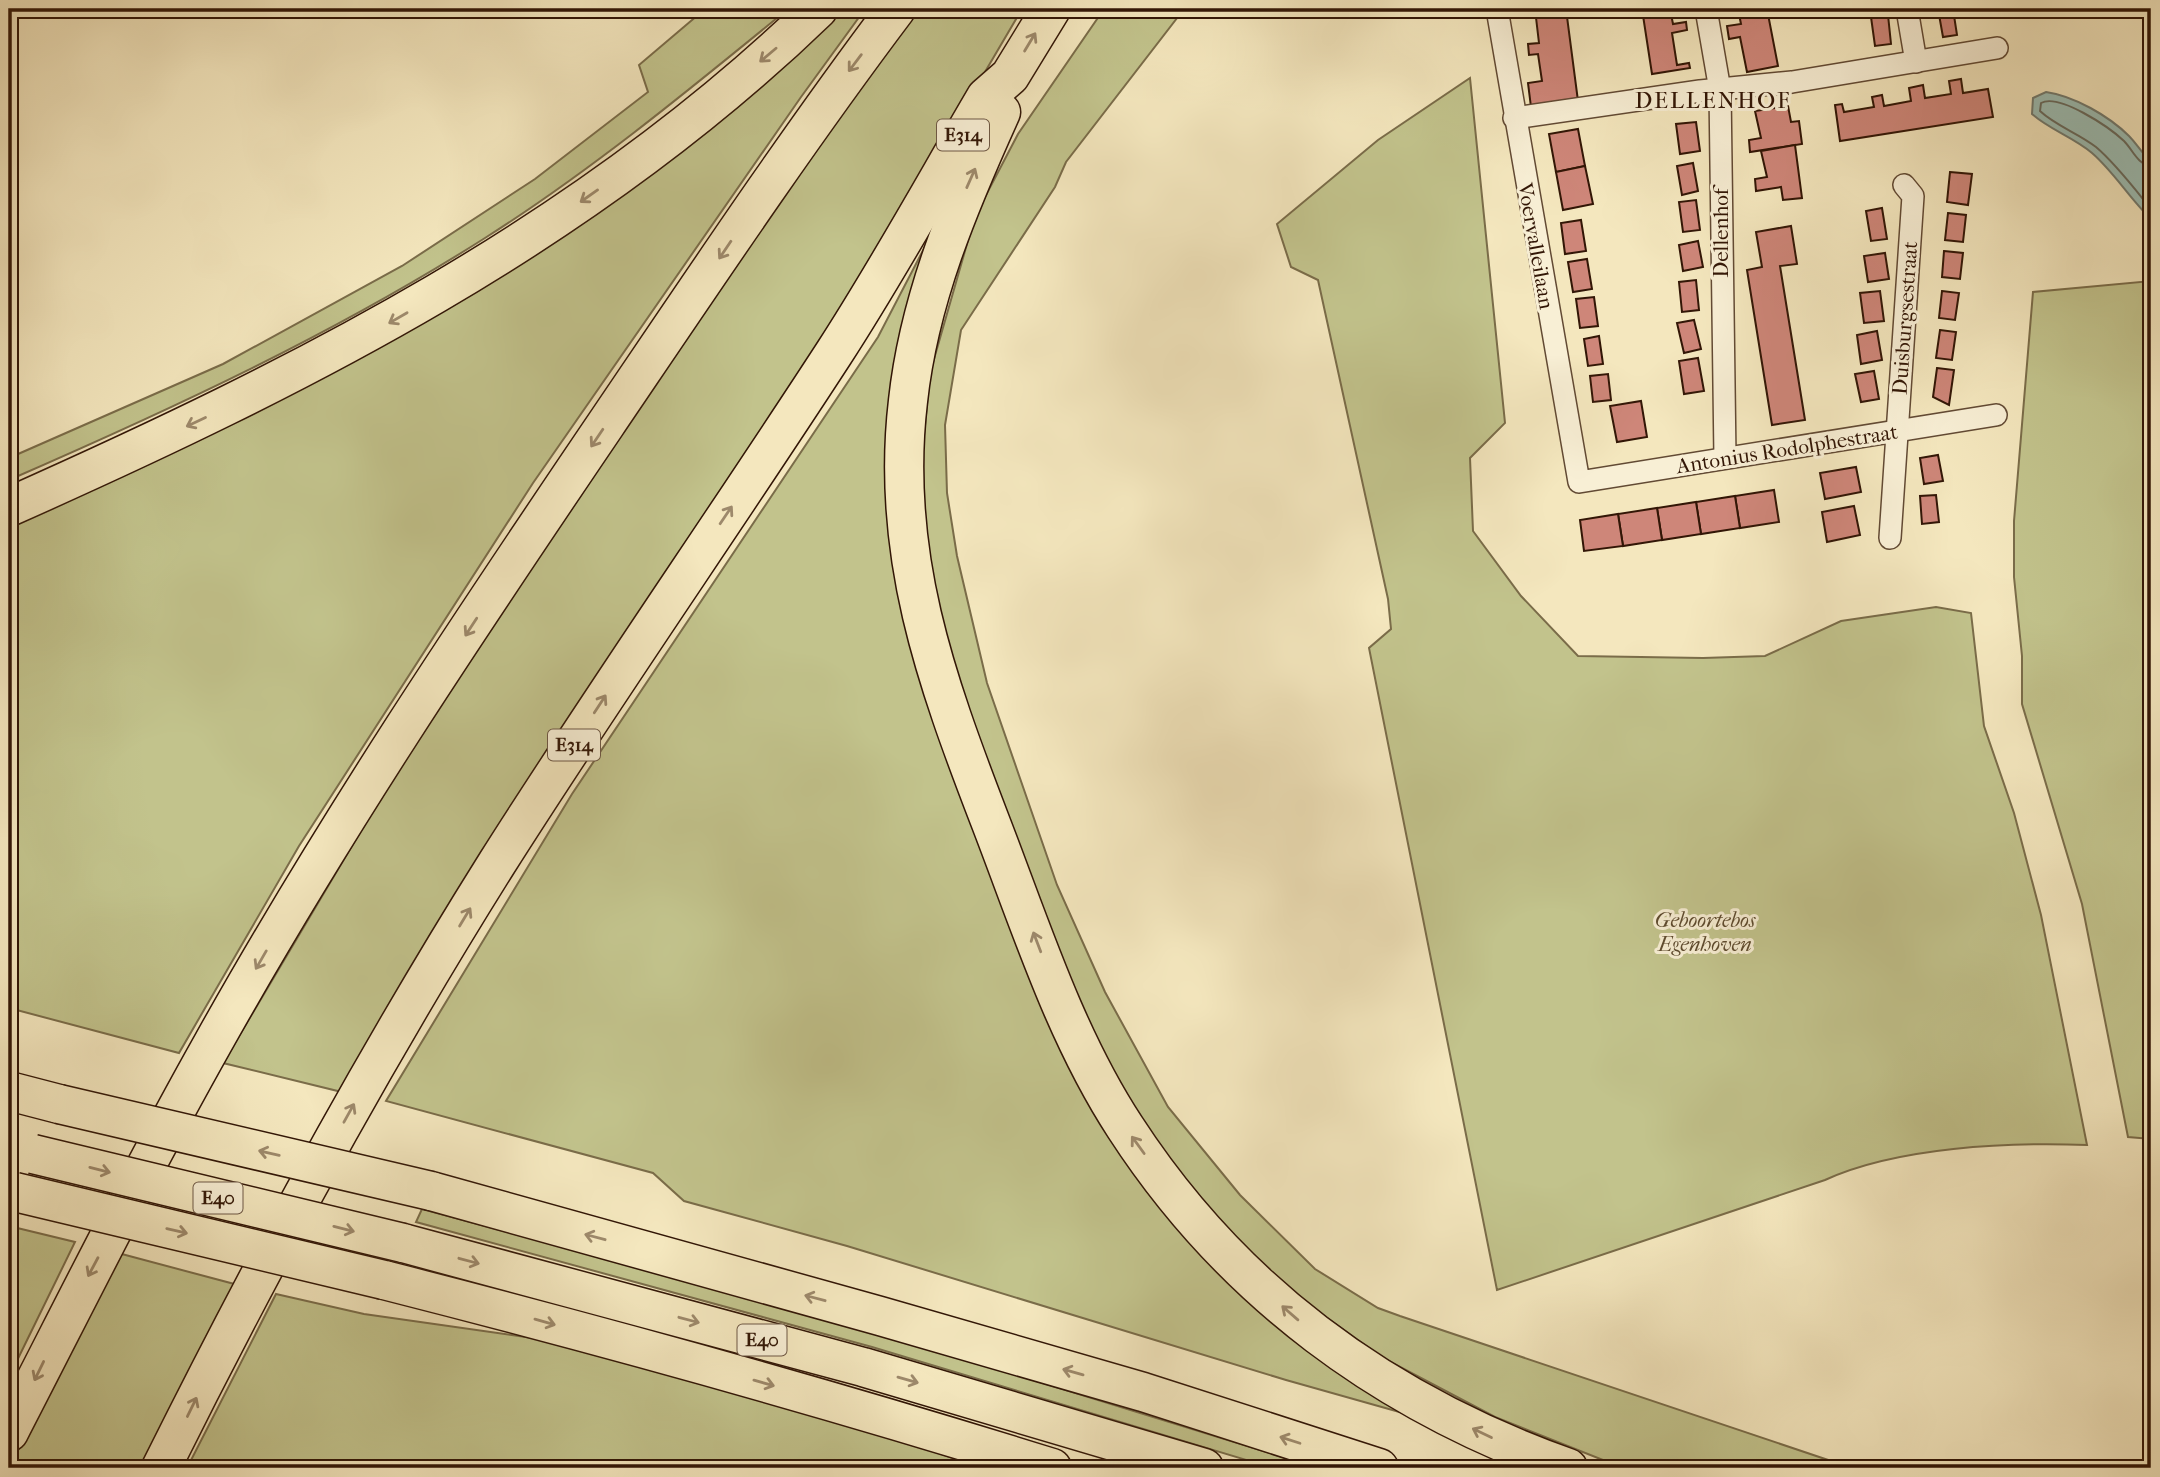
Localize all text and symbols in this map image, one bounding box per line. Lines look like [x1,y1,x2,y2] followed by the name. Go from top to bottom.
[1024,33,1038,53] one-way arrow
[760,47,778,63] one-way arrow
[848,53,863,72] one-way arrow
[1635,87,1791,114] district label: DELLENHOF
[937,119,989,150] road number: E314
[965,168,978,190] one-way arrow
[1513,180,1559,311] street label: Voervalleilaan
[1709,184,1733,278] street label: Dellenhof
[580,188,599,203] one-way arrow
[718,239,732,259] one-way arrow
[1888,240,1922,396] street label: Duisburgsestraat
[388,311,408,325] one-way arrow
[186,416,207,429] one-way arrow
[1674,420,1900,479] street label: Antonius Rodolphestraat
[590,427,604,447] one-way arrow
[719,506,733,525] one-way arrow
[464,617,478,636] one-way arrow
[593,695,607,714] one-way arrow
[548,730,600,760] road number: E314
[458,907,472,927] one-way arrow
[1655,908,1756,956] park label: Geboortebos Egenhoven
[1030,931,1042,953] one-way arrow
[254,950,268,970] one-way arrow
[342,1103,356,1123] one-way arrow
[1131,1136,1145,1155] one-way arrow
[258,1146,281,1159] one-way arrow
[88,1164,110,1177] one-way arrow
[194,1182,242,1214] road number: E40
[333,1223,355,1236] one-way arrow
[165,1225,188,1238] one-way arrow
[585,1230,607,1243] one-way arrow
[457,1255,480,1268] one-way arrow
[85,1256,99,1277] one-way arrow
[804,1290,826,1303] one-way arrow
[1282,1305,1300,1321] one-way arrow
[677,1314,700,1327] one-way arrow
[533,1316,555,1329] one-way arrow
[738,1324,786,1356] road number: E40
[31,1360,45,1381] one-way arrow
[1063,1365,1085,1378] one-way arrow
[897,1375,919,1388] one-way arrow
[752,1377,774,1390] one-way arrow
[185,1397,199,1418] one-way arrow
[1472,1426,1493,1439] one-way arrow
[1280,1433,1302,1445] one-way arrow

